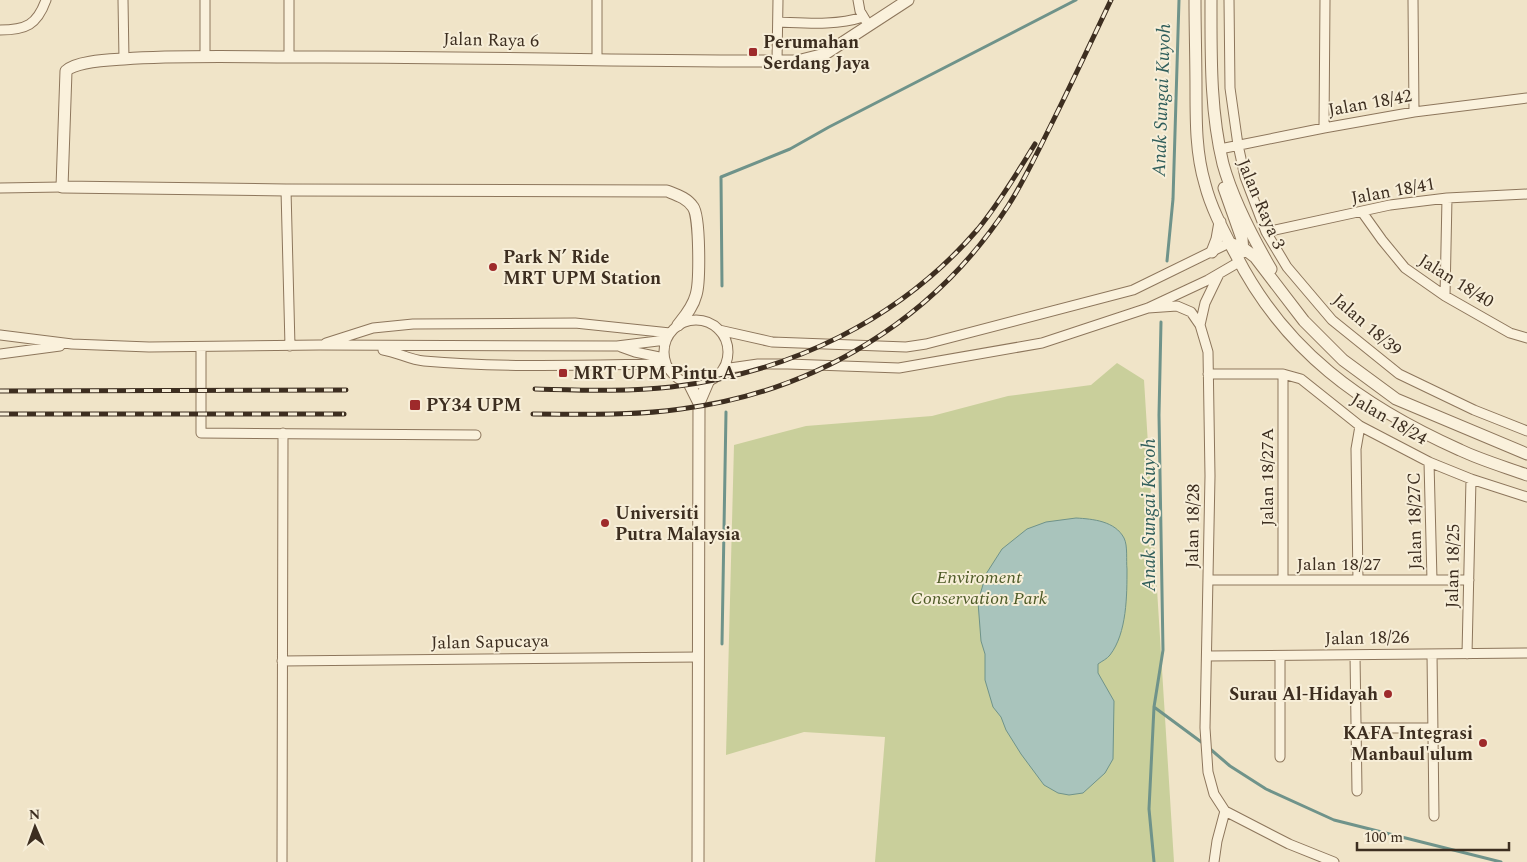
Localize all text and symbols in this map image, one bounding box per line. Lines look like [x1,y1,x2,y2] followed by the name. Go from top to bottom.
[1145,23,1179,178] water label: Anak Sungai Kuyoh
[443,26,539,54] street label: Jalan Raya 6
[763,29,870,77] place label: Perumahan Serdang Jaya
[747,46,759,58] marker: Perumahan Serdang Jaya
[1326,82,1414,124] street label: Jalan 18/42
[1230,155,1292,253] street label: Jalan Raya 3
[1349,170,1437,212] street label: Jalan 18/41
[503,244,661,292] place label: Park N’ Ride MRT UPM Station
[1413,247,1499,315] street label: Jalan 18/40
[487,261,499,273] marker: Park N’ Ride MRT UPM Station
[1326,287,1408,363] street label: Jalan 18/39
[573,360,736,387] place label: MRT UPM Pintu A
[557,367,569,379] marker: MRT UPM Pintu A
[1346,386,1432,452] street label: Jalan 18/24
[426,392,522,419] place label: PY34 UPM
[408,398,422,412] marker: PY34 UPM
[1254,428,1281,526] street label: Jalan 18/27A
[1135,438,1164,593] water label: Anak Sungai Kuyoh
[1401,472,1429,570] street label: Jalan 18/27C
[1179,483,1207,569] street label: Jalan 18/28
[615,500,741,548] place label: Universiti Putra Malaysia
[599,517,611,529] marker: Universiti Putra Malaysia
[1439,523,1467,609] street label: Jalan 18/25
[1297,551,1381,578] street label: Jalan 18/27
[911,564,1048,612] park label: Enviroment Conservation Park
[1324,624,1410,652] street label: Jalan 18/26
[431,627,549,657] street label: Jalan Sapucaya
[1229,681,1378,708] place label: Surau Al-Hidayah
[1382,688,1394,700] marker: Surau Al-Hidayah
[1343,720,1473,768] place label: KAFA Integrasi Manbaul'ulum
[1477,737,1489,749] marker: KAFA Integrasi Manbaul'ulum
[10,802,60,852] north arrow
[28,804,41,825] text: N
[1357,820,1510,852] scale bar
[1364,826,1403,849] text: 100 m

